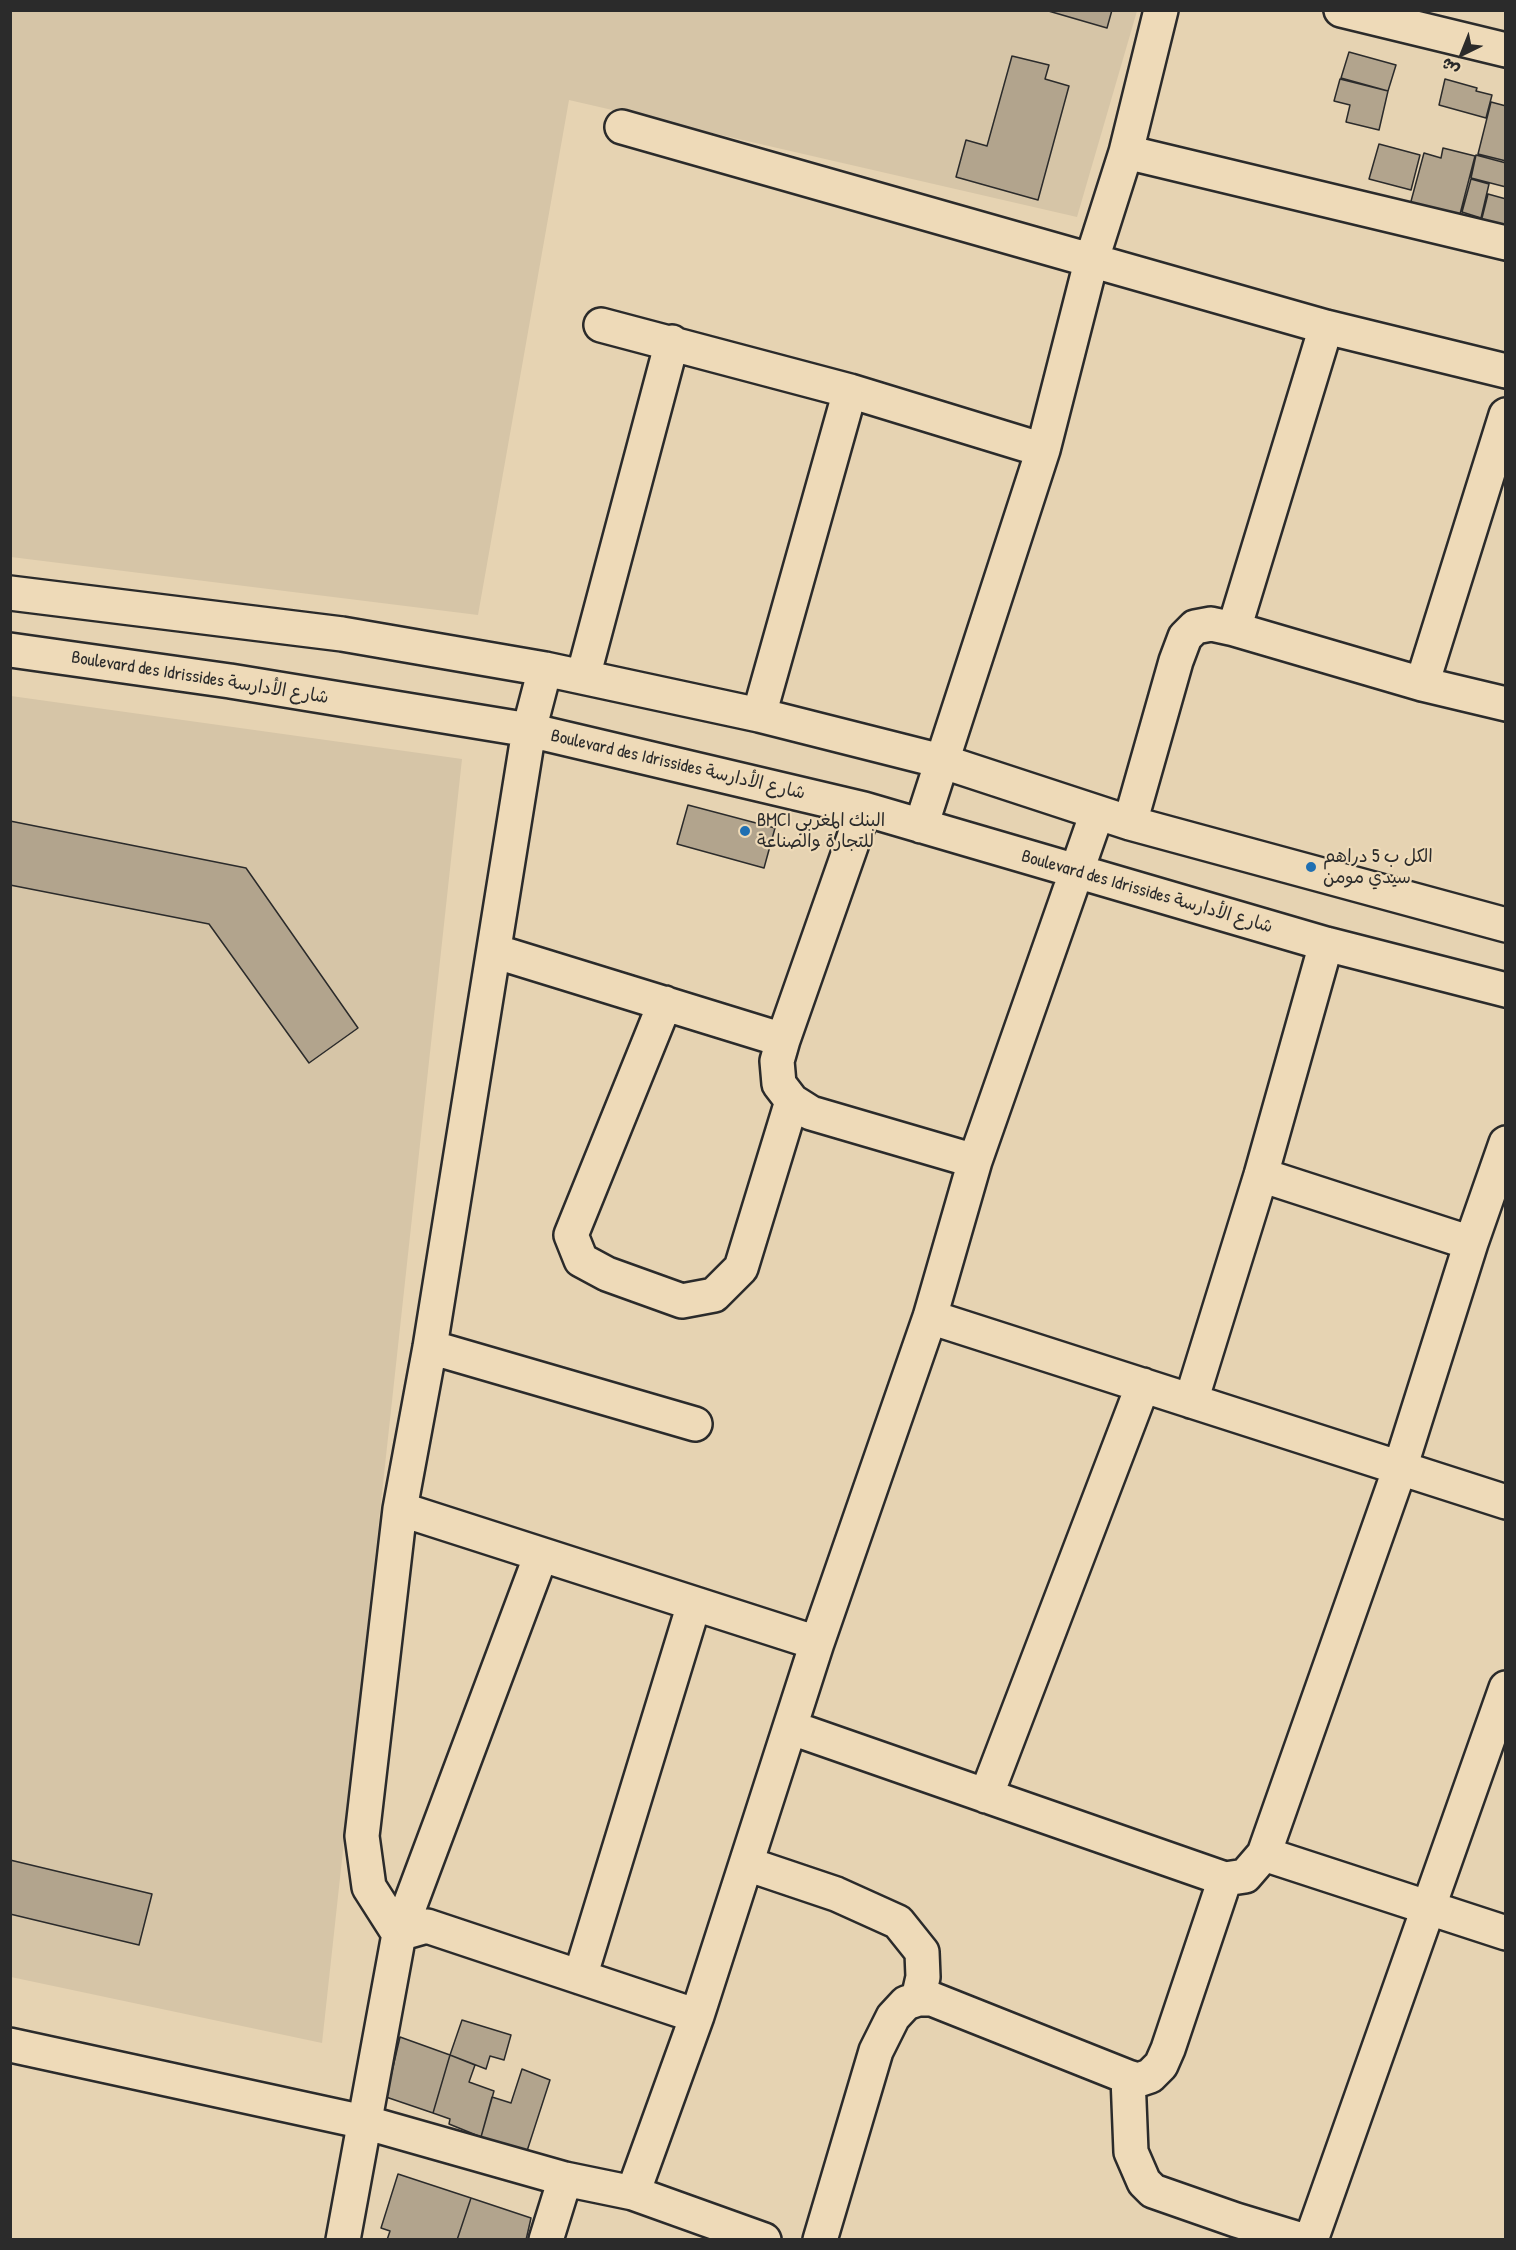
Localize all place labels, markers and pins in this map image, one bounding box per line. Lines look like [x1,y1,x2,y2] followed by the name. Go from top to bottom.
[757,810,885,852] place label: BMCI البنك المغربي للتجارة والصناعة
[738,824,752,838] marker: BMCI البنك المغربي للتجارة والصناعة
[1323,846,1433,888] place label: الكل ب 5 دراهم سيدي مومن
[1304,860,1318,874] marker: الكل ب 5 دراهم سيدي مومن

